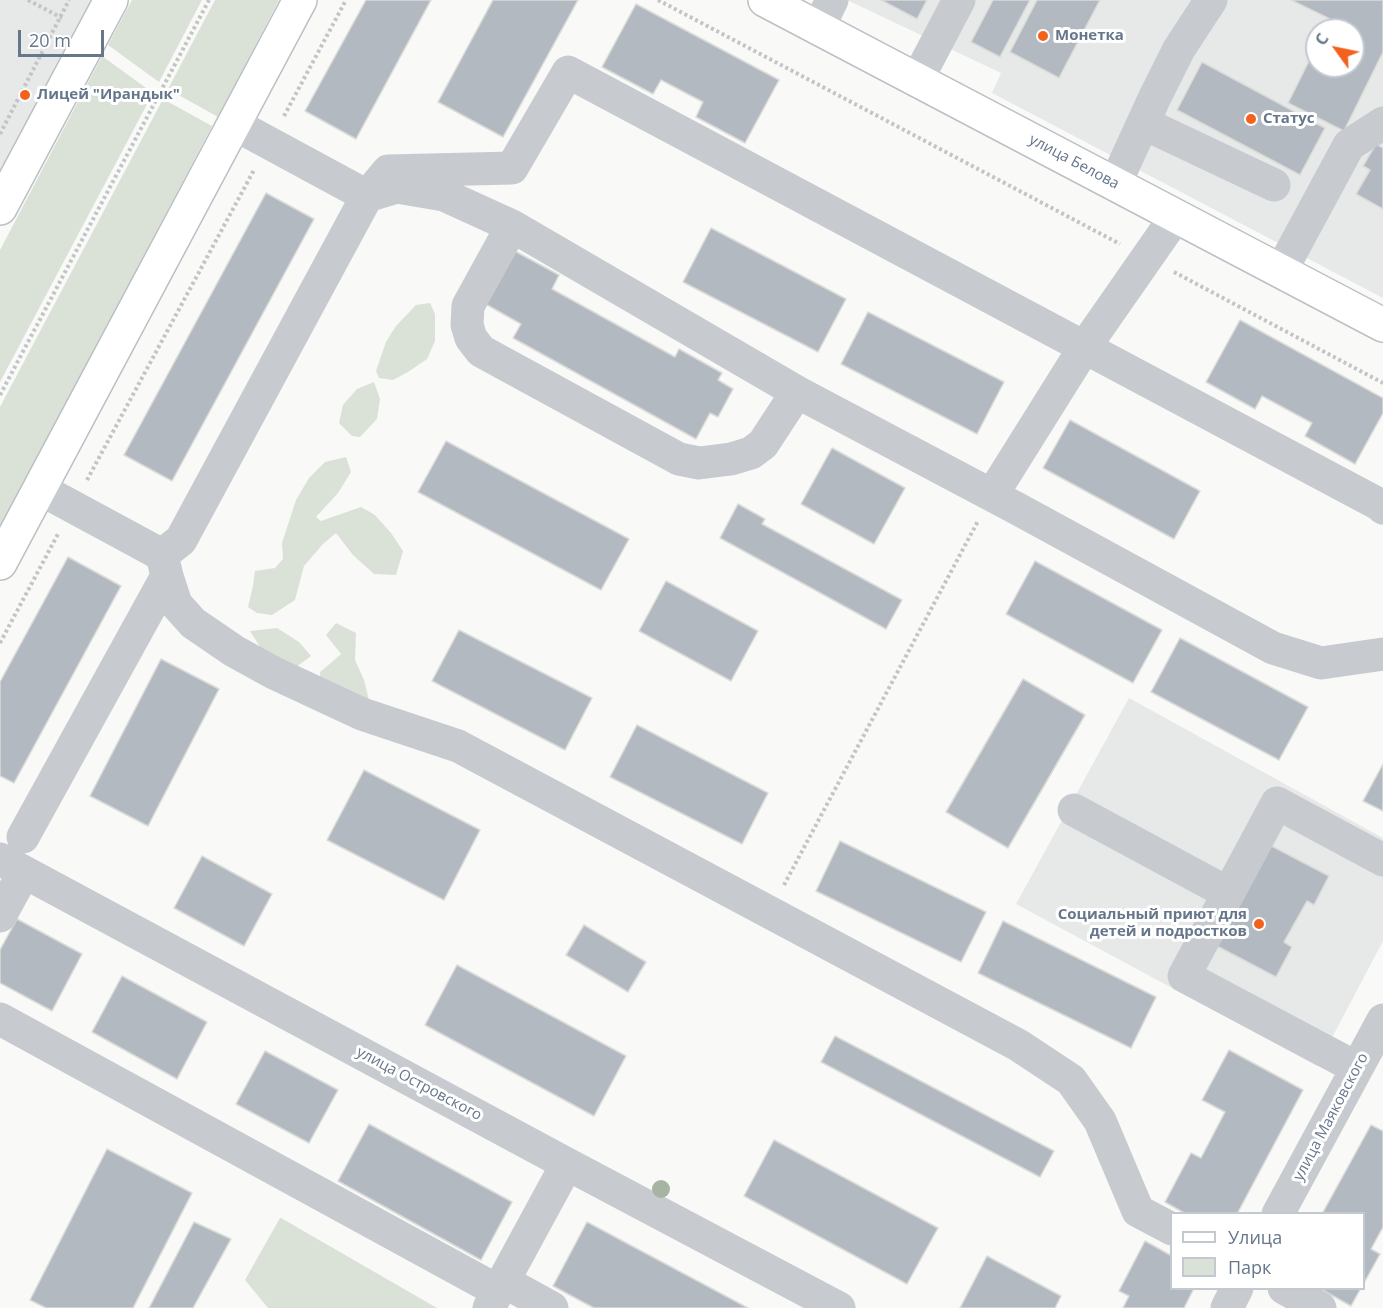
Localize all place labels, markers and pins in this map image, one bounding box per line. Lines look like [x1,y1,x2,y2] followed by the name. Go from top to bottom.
[1055,27,1124,45] place label: Монетка
[1036,29,1050,43] marker: Монетка
[37,86,180,104] place label: Лицей "Ирандык"
[18,88,32,102] marker: Лицей "Ирандык"
[1263,110,1314,128] place label: Статус
[1244,112,1258,126] marker: Статус
[1058,906,1247,941] place label: Социальный приют для детей и подростков
[1252,917,1266,931] marker: Социальный приют для детей и подростков

